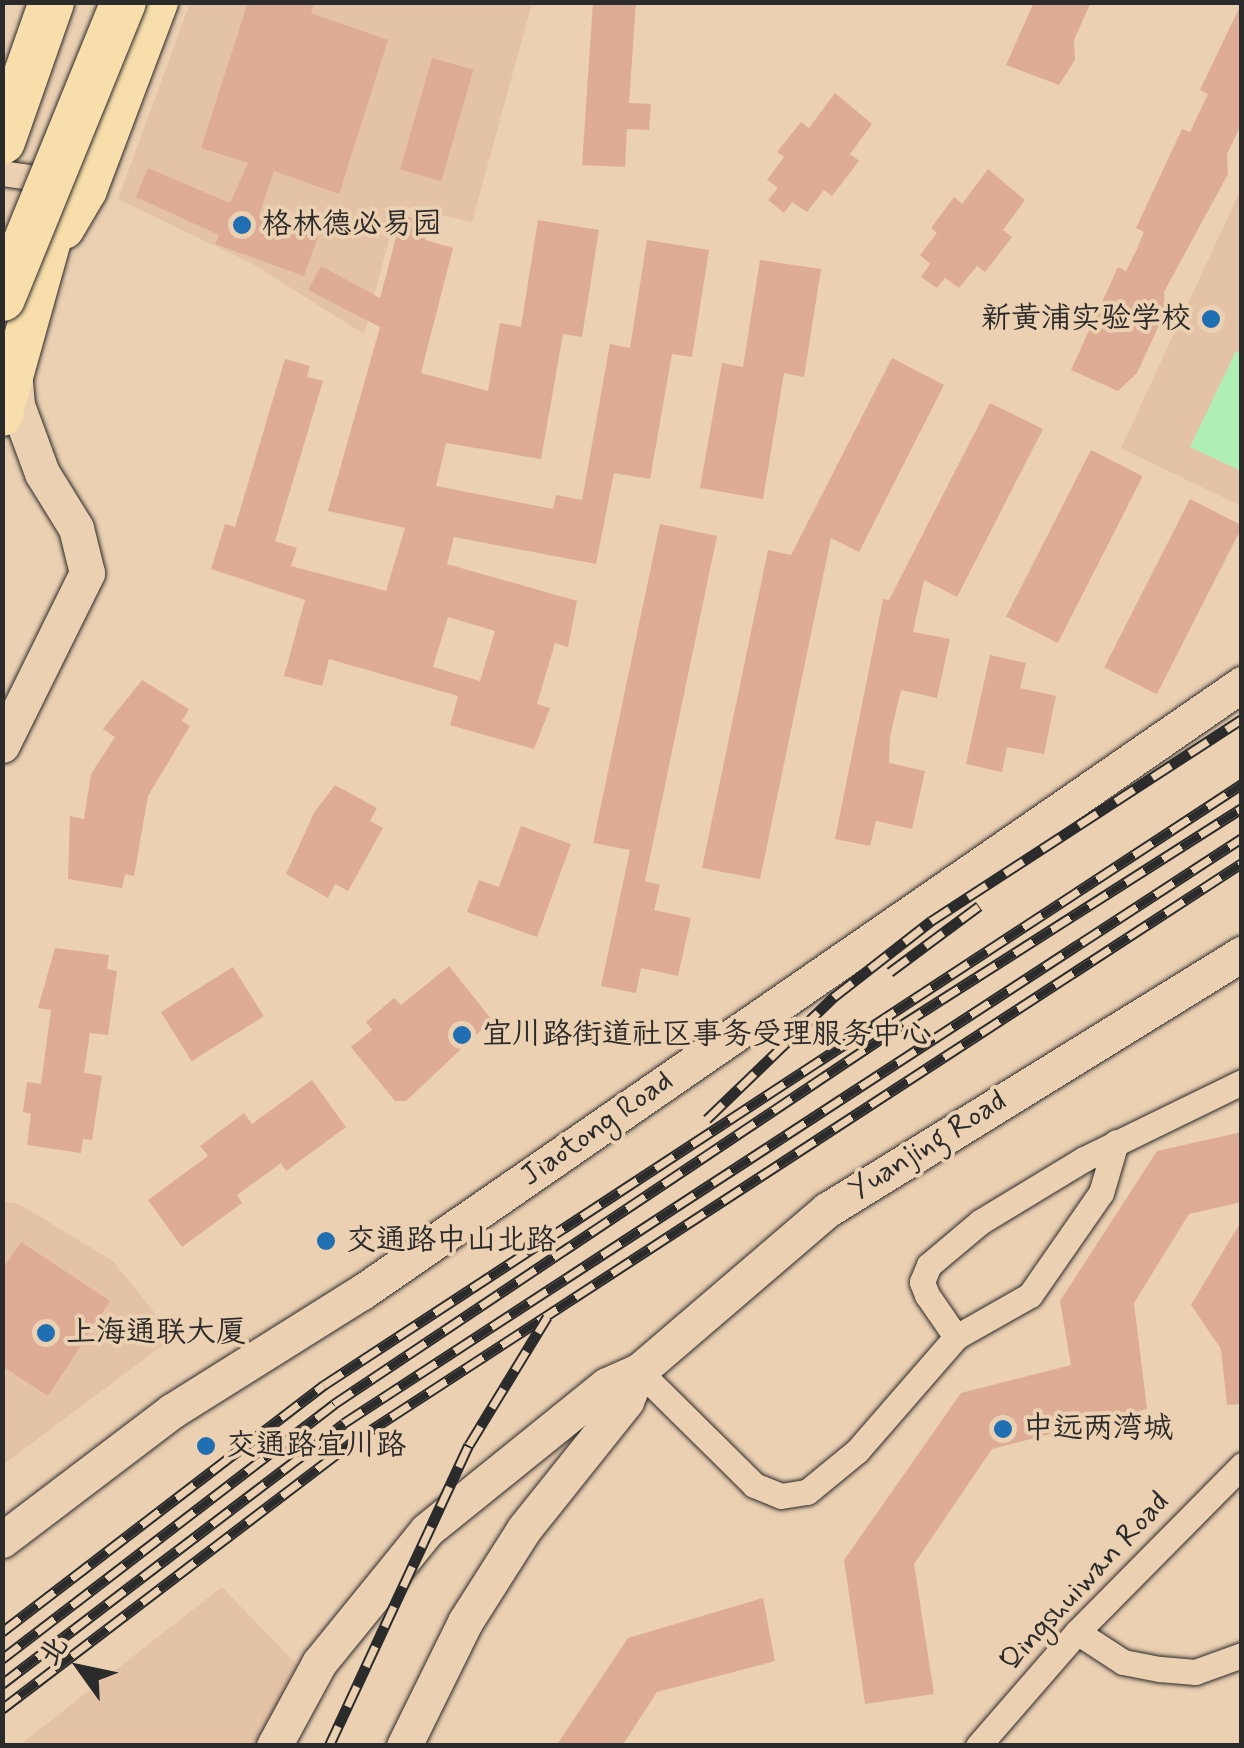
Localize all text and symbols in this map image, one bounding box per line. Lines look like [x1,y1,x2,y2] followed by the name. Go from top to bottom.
[262,207,442,243] place label: 格林德必易园
[231,214,253,236] marker: 格林德必易园
[981,301,1191,337] place label: 新黄浦实验学校
[1200,308,1222,330] marker: 新黄浦实验学校
[482,1017,932,1053] place label: 宜川路街道社区事务受理服务中心
[451,1024,473,1046] marker: 宜川路街道社区事务受理服务中心
[514,1063,680,1195] street label: Jiaotong Road
[843,1084,1013,1208] street label: Yuanjing Road
[346,1223,556,1259] place label: 交通路中山北路
[315,1230,337,1252] marker: 交通路中山北路
[66,1315,246,1351] place label: 上海通联大厦
[35,1322,57,1344] marker: 上海通联大厦
[1023,1411,1173,1447] place label: 中远两湾城
[992,1418,1014,1440] marker: 中远两湾城
[226,1428,406,1464] place label: 交通路宜川路
[195,1435,217,1457] marker: 交通路宜川路
[993,1485,1177,1679] street label: Qingshuiwan Road
[30,1618,130,1718] north arrow
[31,1630,78,1673] text: 北

